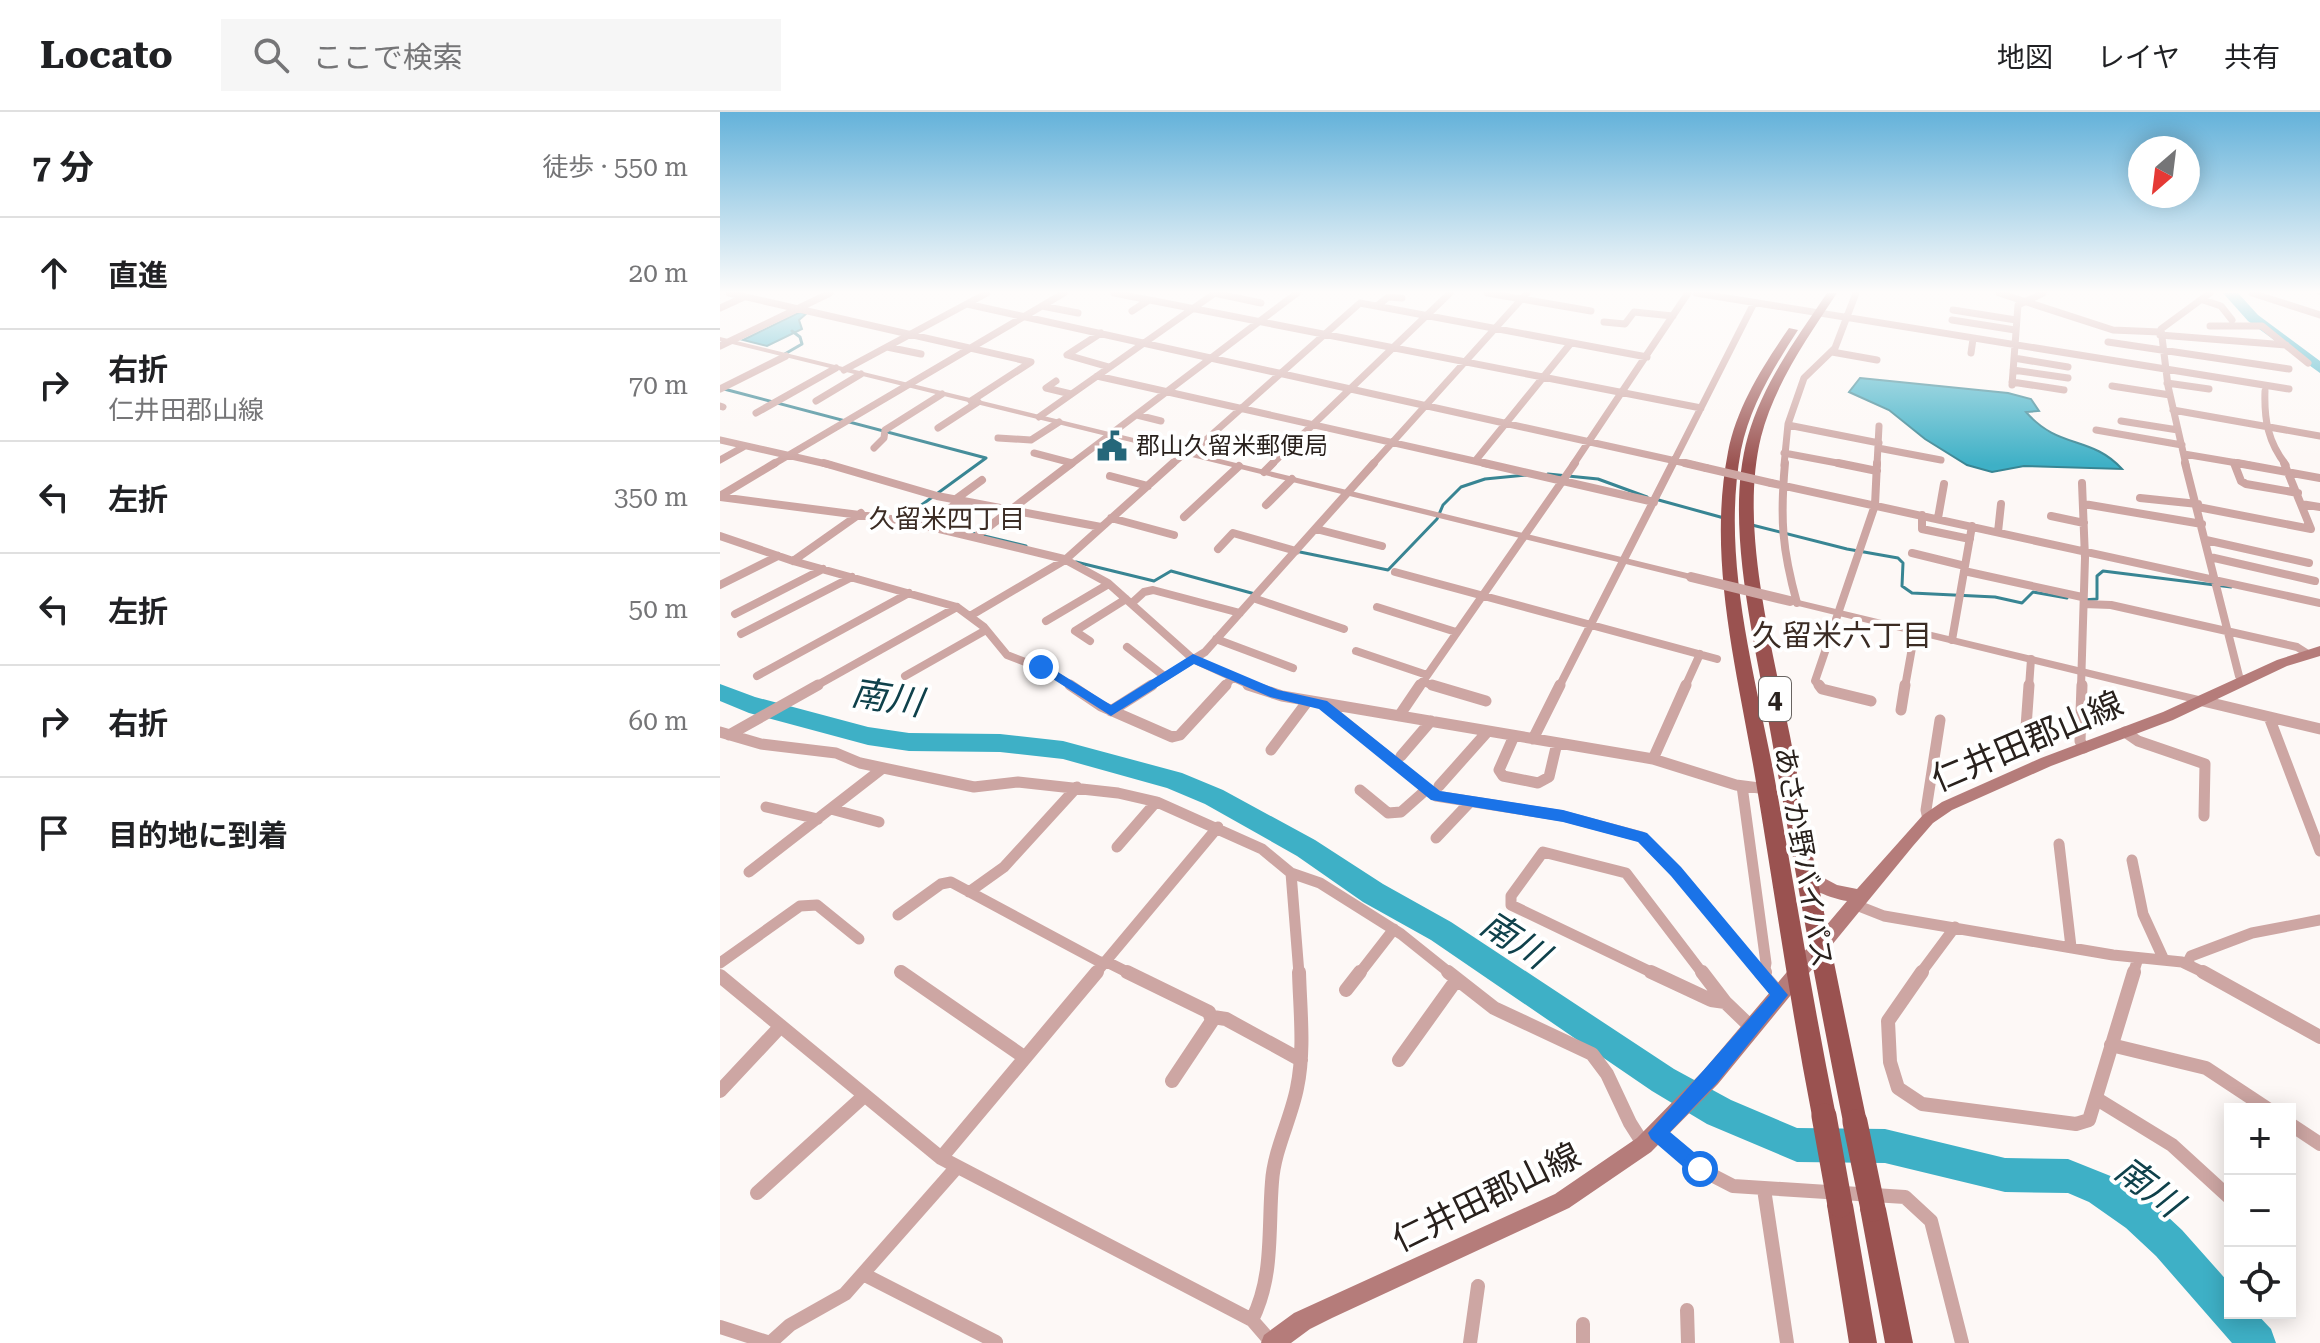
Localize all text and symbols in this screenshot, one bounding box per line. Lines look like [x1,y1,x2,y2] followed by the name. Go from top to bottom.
[221,19,781,91] search box
[40,33,173,77] text: Locato
[249,33,293,77] icon: search
[313,40,463,75] text: ここで検索
[1997,41,2053,74] text: 地図
[2097,41,2180,74] text: レイヤ
[2224,41,2280,74] text: 共有
[2128,136,2200,208] north arrow
[32,147,94,187] text: 7 分
[542,152,688,182] text: 徒歩 · 550 m
[32,251,76,295] icon: ahead
[108,258,168,293] text: 直進
[629,258,688,288] text: 20 m
[108,352,168,387] text: 右折
[32,363,76,407] icon: right
[629,370,688,400] text: 70 m
[108,395,264,425] text: 仁井田郡山線
[1095,429,1129,463] public building icon: 郡山久留米郵便局
[1136,432,1328,460] place label: 郡山久留米郵便局
[32,475,76,519] icon: left
[108,482,168,517] text: 左折
[614,482,688,512] text: 350 m
[869,504,1025,534] district label: 久留米四丁目
[32,587,76,631] icon: left
[108,594,168,629] text: 左折
[629,594,688,624] text: 50 m
[1752,618,1932,653] district label: 久留米六丁目
[1023,649,1059,685] route end
[848,672,930,725] water label: 南川
[1759,677,1791,721] road number: 4
[1925,683,2129,799] street label: 仁井田郡山線
[32,699,76,743] icon: right
[108,706,168,741] text: 右折
[629,706,688,736] text: 60 m
[1768,744,1839,970] street label: あさか野バイパス
[32,811,76,855] icon: arrive
[108,818,288,853] text: 目的地に到着
[1473,903,1559,979] water label: 南川
[2224,1103,2296,1319] map controls
[2224,1103,2296,1175] button: +
[1386,1134,1586,1260] street label: 仁井田郡山線
[2107,1148,2193,1228] water label: 南川
[1682,1151,1718,1187] route start
[2224,1175,2296,1247] button: −
[2224,1247,2296,1319] button: locate

